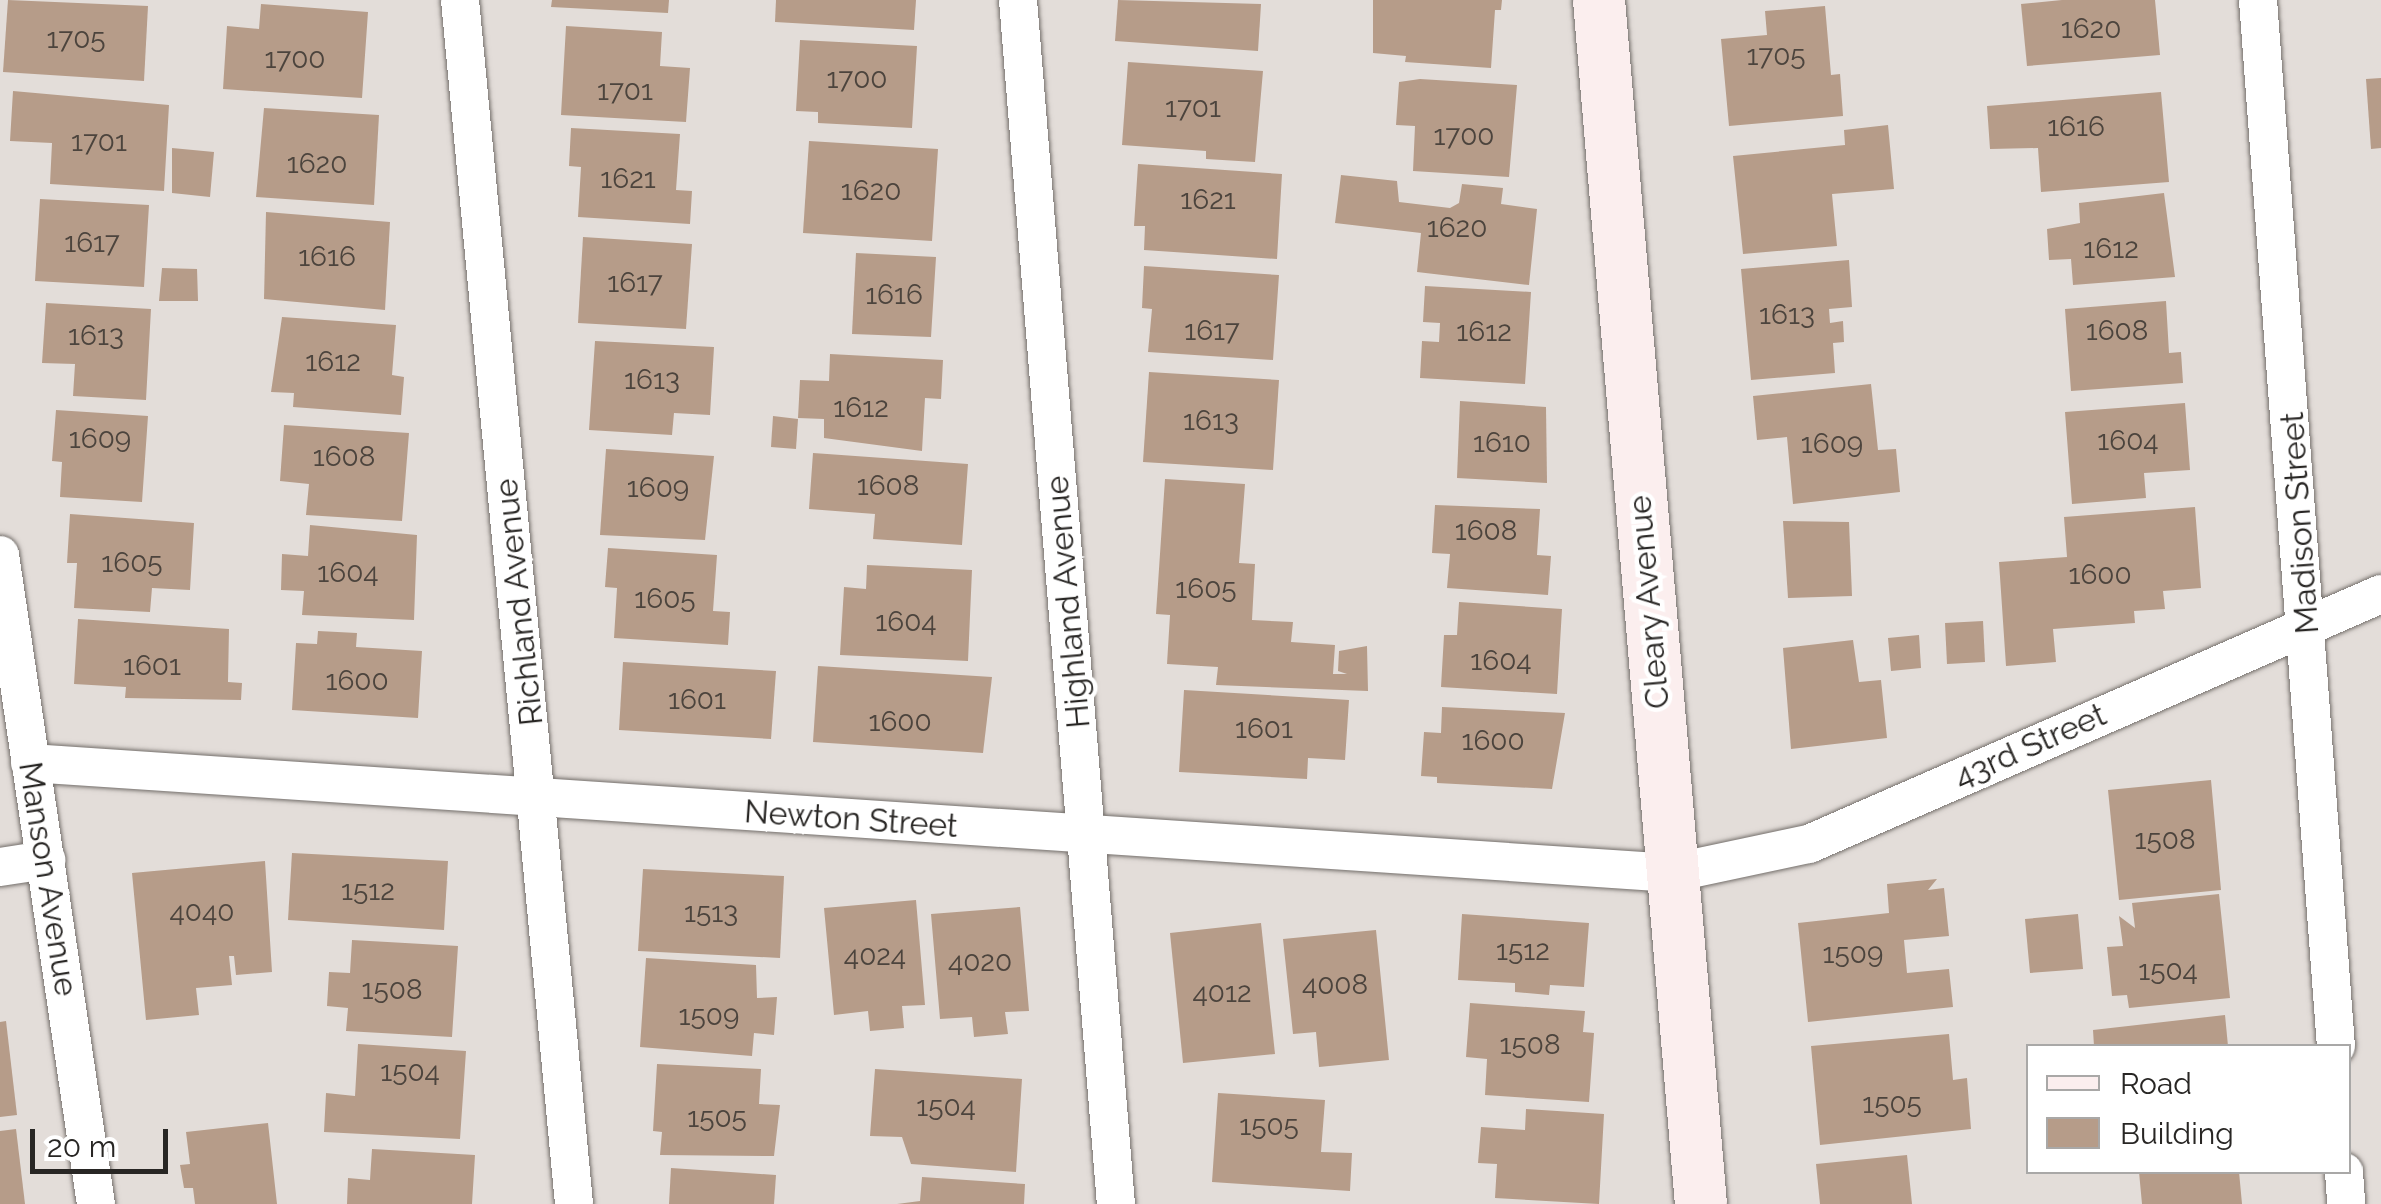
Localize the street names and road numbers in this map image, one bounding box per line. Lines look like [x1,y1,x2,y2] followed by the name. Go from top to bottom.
[2273,411,2327,635] street label: Madison Street
[1038,474,1098,730] street label: Highland Avenue
[487,476,551,728] street label: Richland Avenue
[1620,493,1678,711] street label: Cleary Avenue
[1948,695,2112,797] street label: 43rd Street
[10,759,86,999] street label: Manson Avenue
[743,792,959,846] street label: Newton Street

